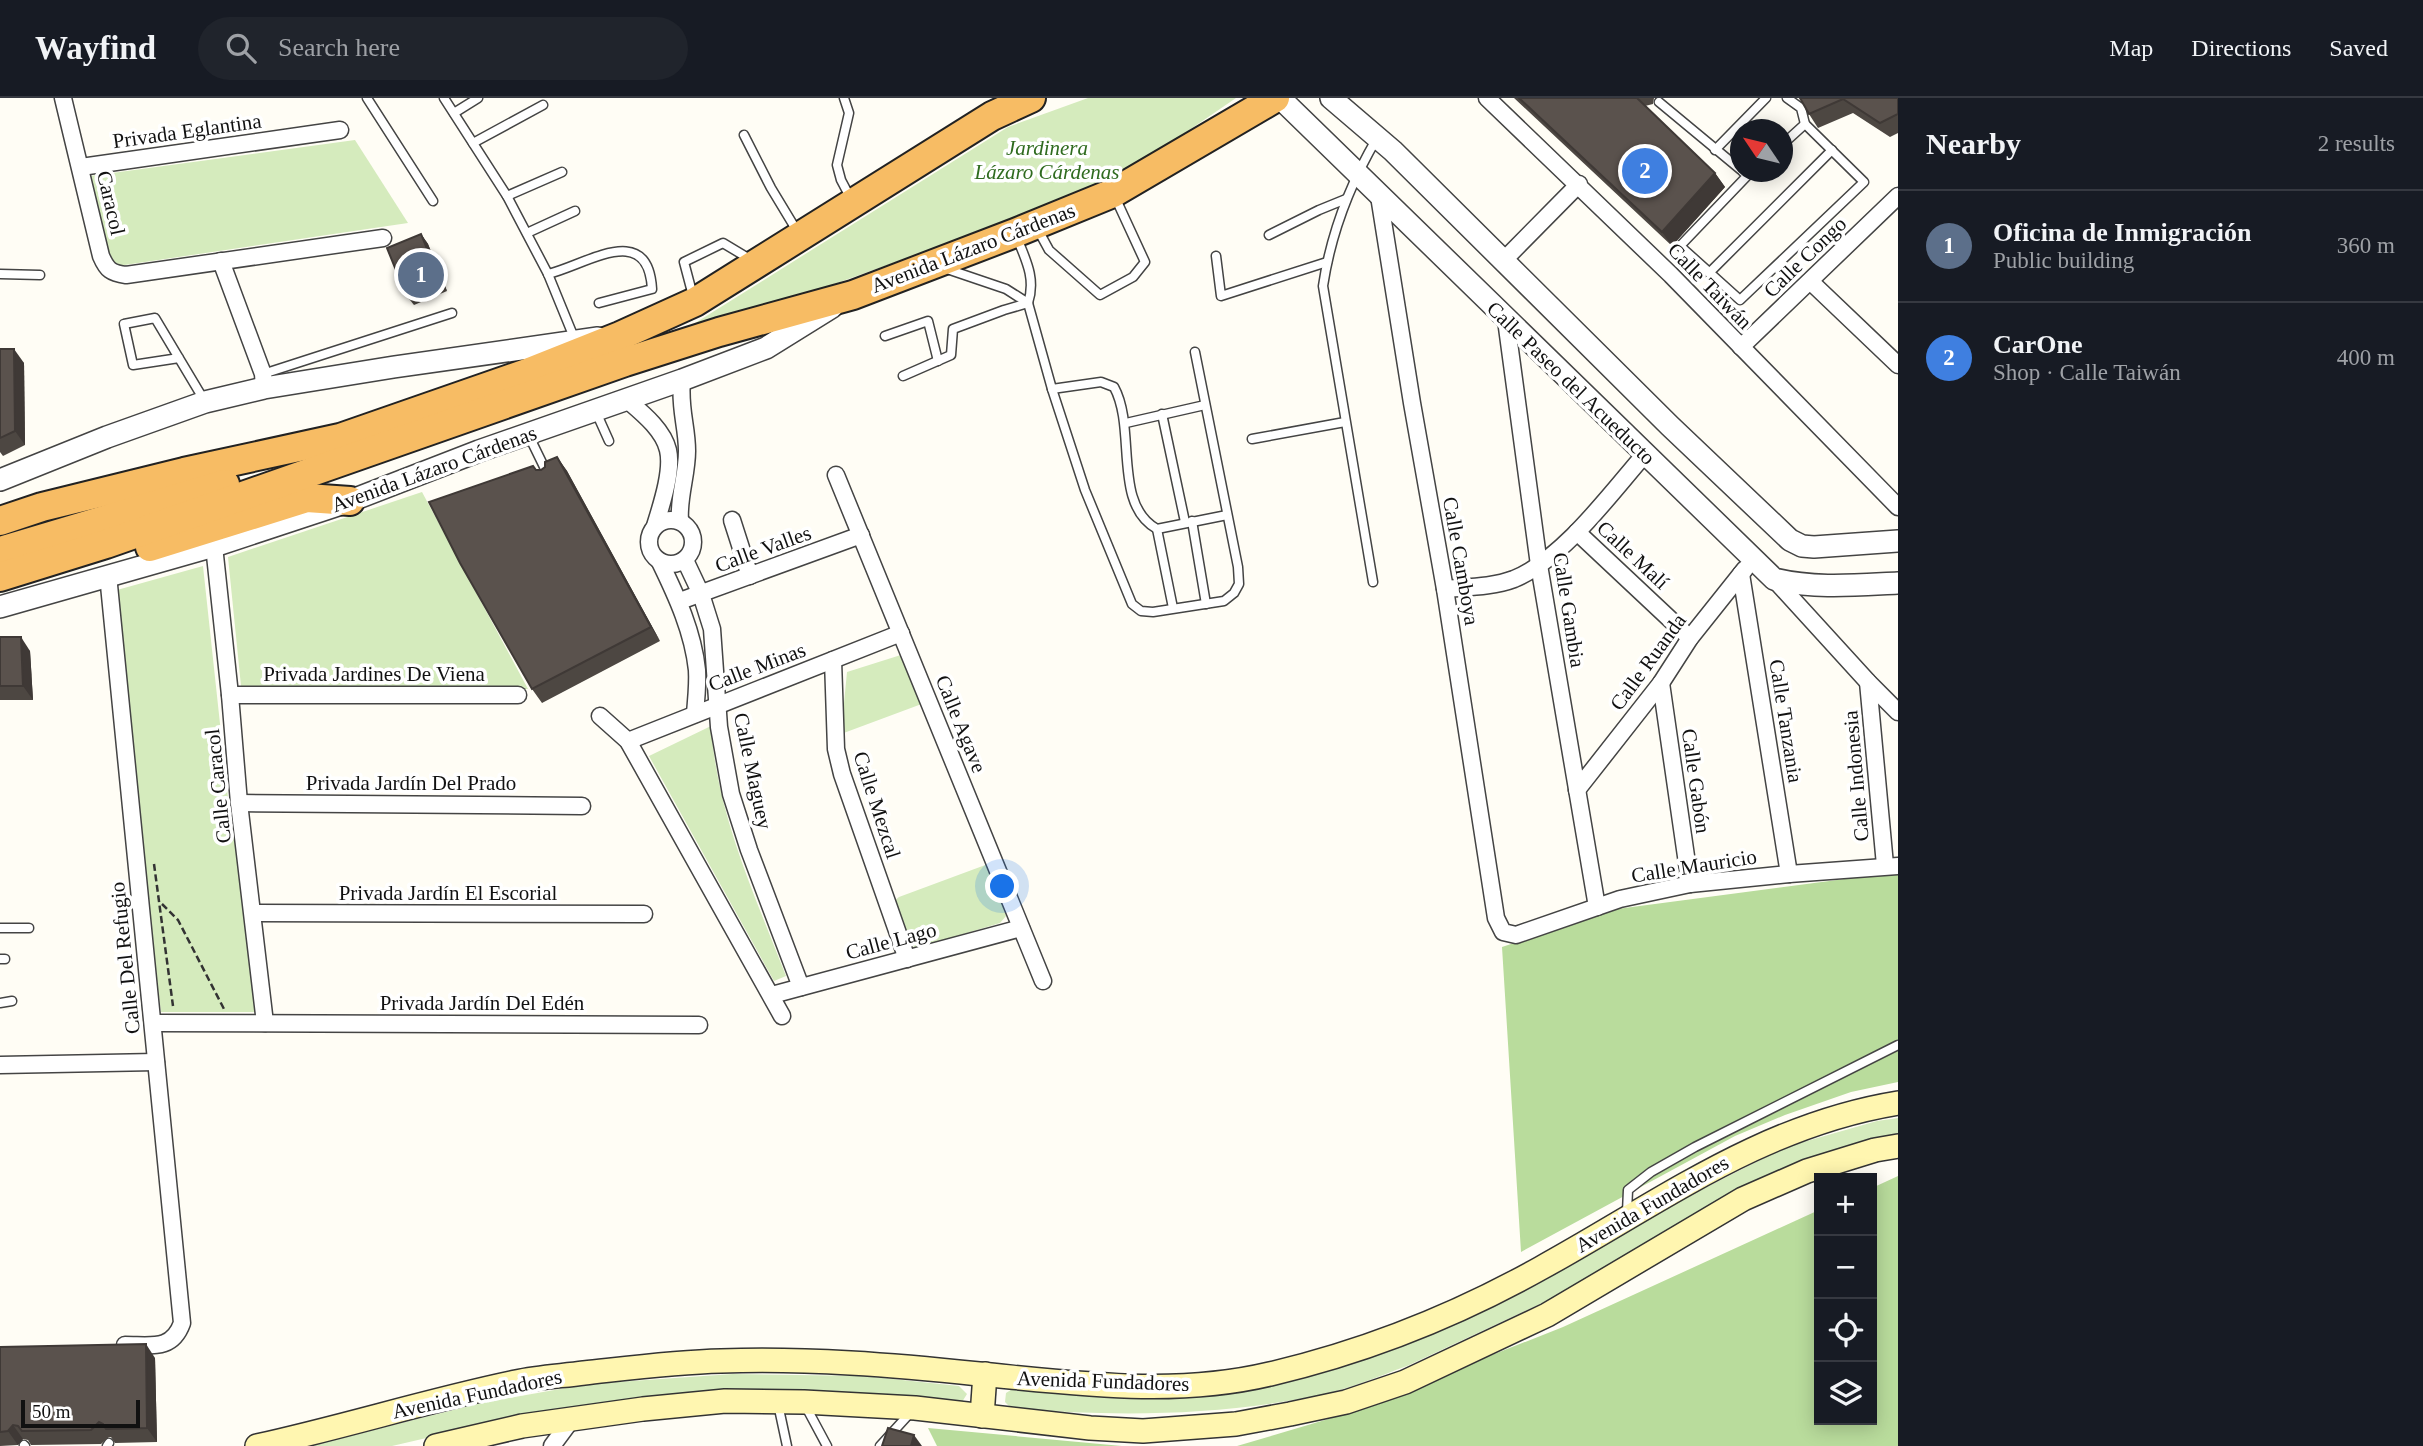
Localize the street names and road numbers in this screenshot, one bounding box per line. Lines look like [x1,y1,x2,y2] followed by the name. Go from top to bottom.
[111,109,264,153] street label: Privada Eglantina
[92,168,130,238] street label: Caracol
[868,198,1078,298] street label: Avenida Lázaro Cárdenas
[1759,212,1851,302] street label: Calle Congo
[1663,238,1757,335] street label: Calle Taiwán
[1482,296,1660,470] street label: Calle Paseo del Acueducto
[328,421,540,517] street label: Avenida Lázaro Cárdenas
[1438,495,1484,628] street label: Calle Camboya
[1592,516,1674,594] street label: Calle Malí
[712,521,814,577] street label: Calle Valles
[1548,551,1590,670] street label: Calle Gambia
[1605,608,1692,715] street label: Calle Ruanda
[705,638,809,696] street label: Calle Minas
[1764,658,1808,785] street label: Calle Tanzania
[263,662,486,686] street label: Privada Jardines De Viena
[931,672,991,776] street label: Calle Agave
[1838,709,1874,842] street label: Calle Indonesia
[729,711,777,832] street label: Calle Maguey
[200,727,236,844] street label: Calle Caracol
[1677,727,1715,835] street label: Calle Gabón
[848,748,906,862] street label: Calle Mezcal
[306,771,516,795] street label: Privada Jardín Del Prado
[1630,844,1758,888] street label: Calle Mauricio
[105,881,145,1035] street label: Calle Del Refugio
[339,881,558,905] street label: Privada Jardín El Escorial
[843,917,939,965] street label: Calle Lago
[380,991,585,1015] street label: Privada Jardín Del Edén
[1571,1150,1733,1258] street label: Avenida Fundadores
[390,1364,564,1424] street label: Avenida Fundadores
[1016,1366,1190,1396] street label: Avenida Fundadores

